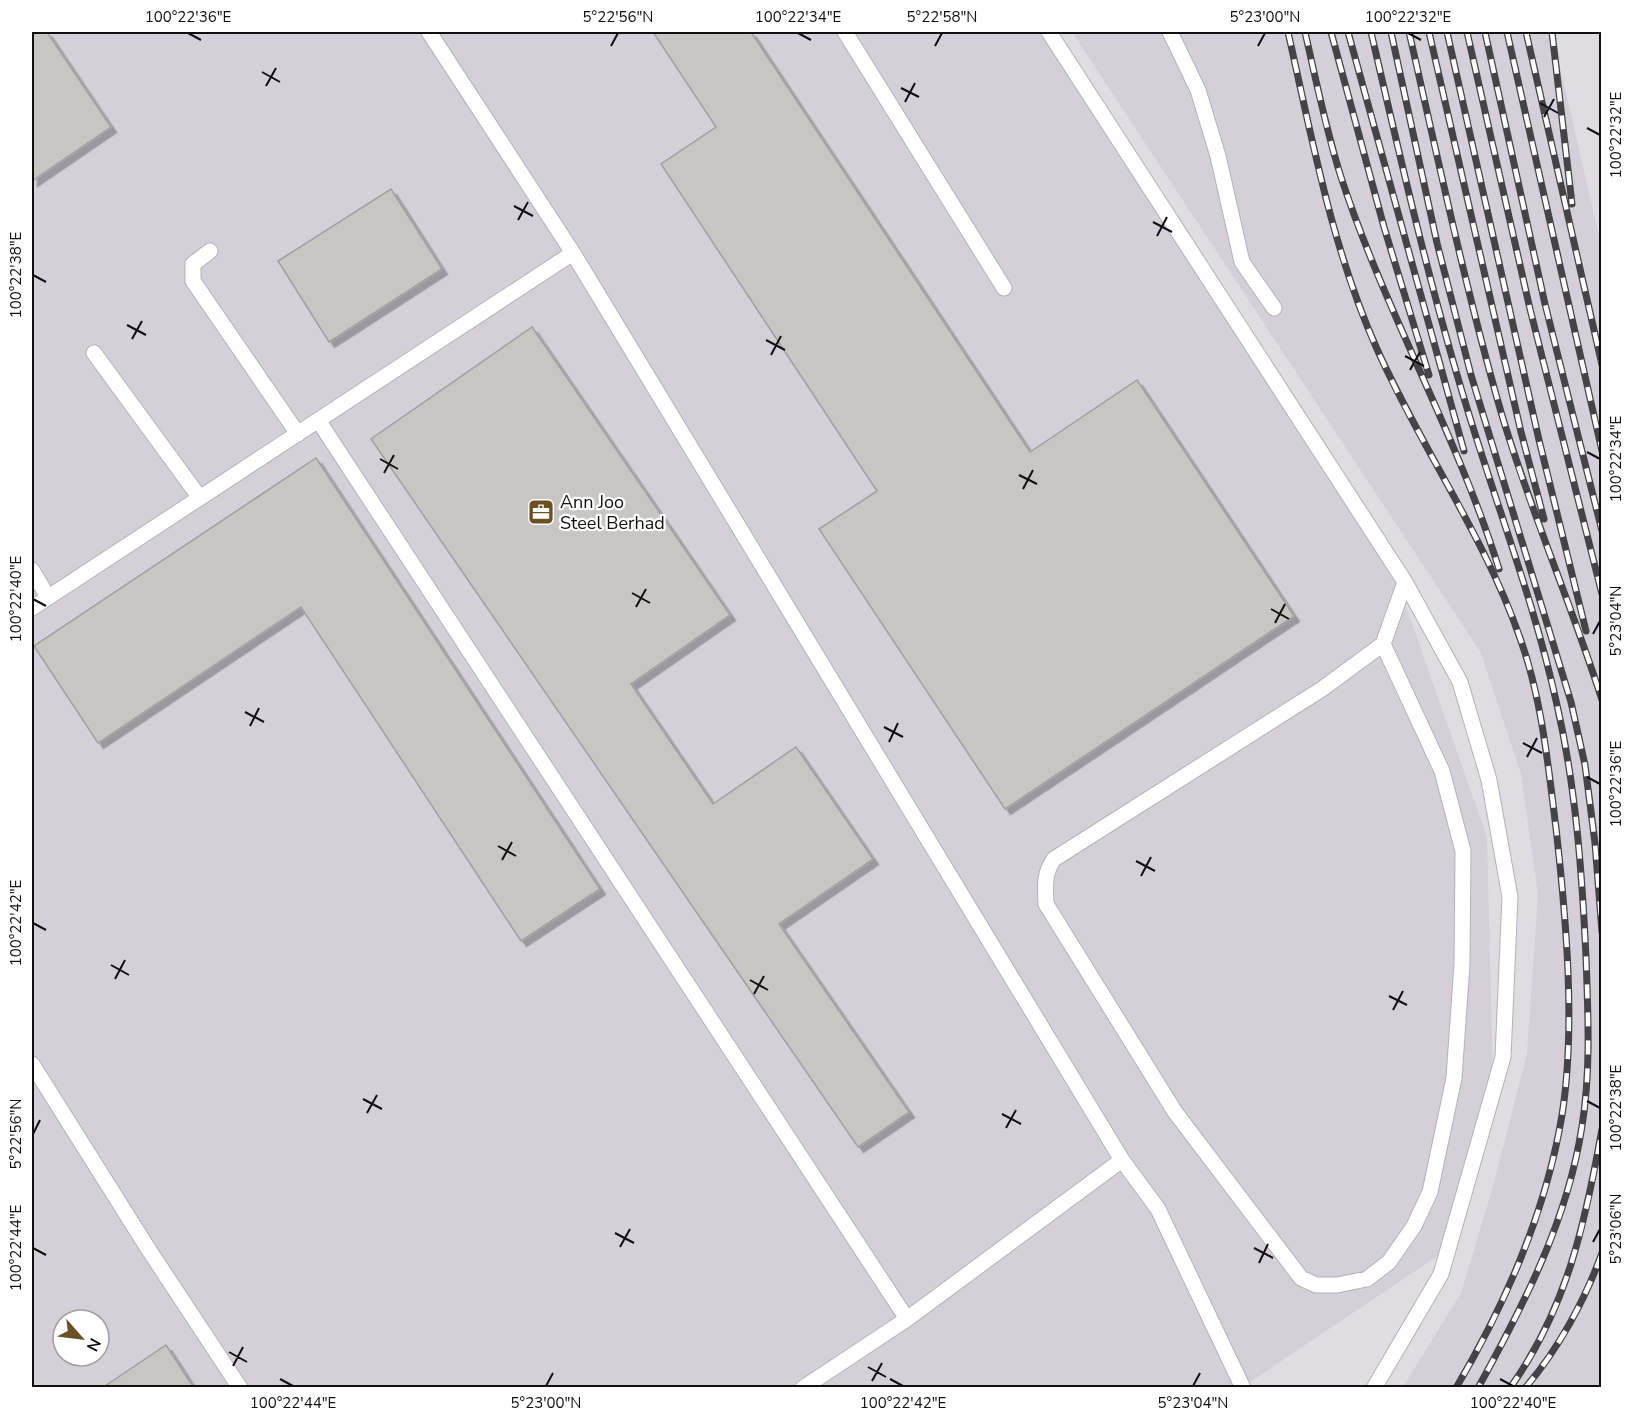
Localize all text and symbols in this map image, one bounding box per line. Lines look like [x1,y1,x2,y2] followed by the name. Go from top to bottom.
[145,7,231,27] text: 100°22'36"E
[583,7,653,27] text: 5°22'56"N
[755,7,841,27] text: 100°22'34"E
[907,7,977,27] text: 5°22'58"N
[1230,7,1300,27] text: 5°23'00"N
[1365,7,1451,27] text: 100°22'32"E
[1606,92,1626,178] text: 100°22'32"E
[6,232,26,318] text: 100°22'38"E
[1606,416,1626,502] text: 100°22'34"E
[560,490,665,535] place label: Ann Joo Steel Berhad
[526,497,556,527] office icon: Ann Joo Steel Berhad
[6,556,26,642] text: 100°22'40"E
[1606,586,1626,656] text: 5°23'04"N
[1606,741,1626,827] text: 100°22'36"E
[6,880,26,966] text: 100°22'42"E
[1606,1065,1626,1151] text: 100°22'38"E
[6,1099,26,1169] text: 5°22'56"N
[1606,1194,1626,1264] text: 5°23'06"N
[6,1205,26,1291] text: 100°22'44"E
[51,1308,111,1368] north arrow
[81,1334,106,1355] text: N
[250,1393,336,1413] text: 100°22'44"E
[511,1393,581,1413] text: 5°23'00"N
[860,1393,946,1413] text: 100°22'42"E
[1158,1393,1228,1413] text: 5°23'04"N
[1470,1393,1556,1413] text: 100°22'40"E

